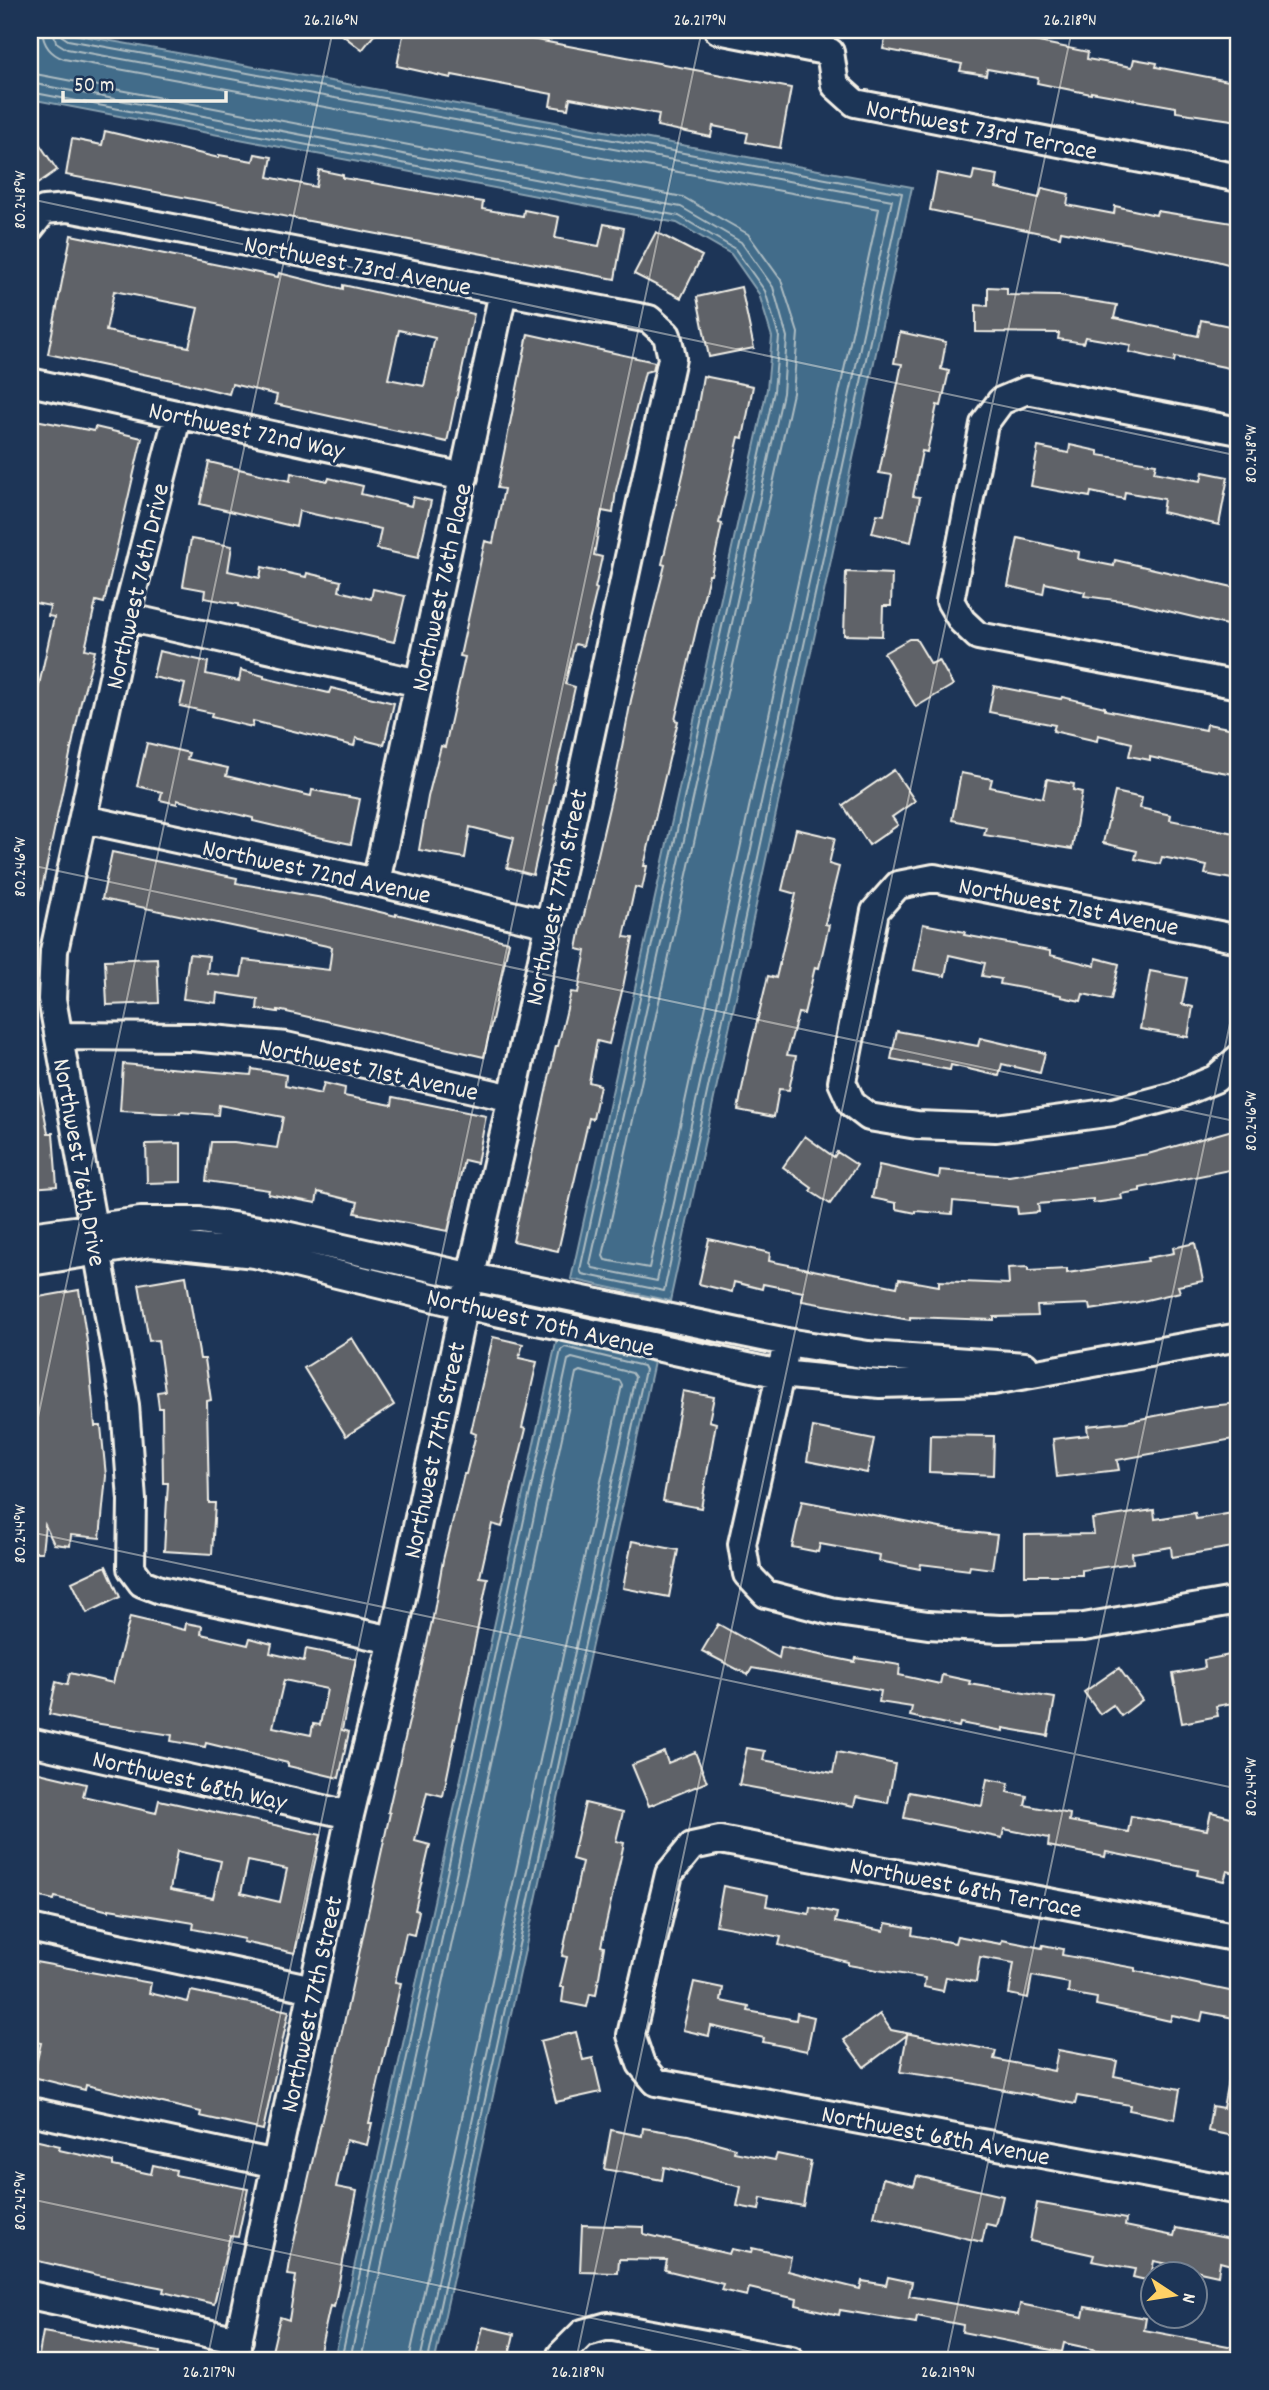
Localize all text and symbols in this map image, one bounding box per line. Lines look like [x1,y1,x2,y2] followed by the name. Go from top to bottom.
[304,9,358,34] text: 26.216°N
[673,9,727,34] text: 26.217°N
[1043,9,1097,34] text: 26.218°N
[63,60,226,104] scale bar
[74,72,114,102] text: 50 m
[863,91,1100,172] street label: Northwest 73rd Terrace
[9,170,34,229] text: 80.248°W
[241,227,474,308] street label: Northwest 73rd Avenue
[145,394,348,471] street label: Northwest 72nd Way
[1240,424,1265,483] text: 80.248°W
[98,480,181,694] street label: Northwest 76th Drive
[403,480,484,695] street label: Northwest 76th Place
[517,786,600,1010] street label: Northwest 77th Street
[199,831,434,916] street label: Northwest 72nd Avenue
[9,836,34,897] text: 80.246°W
[955,869,1182,948] street label: Northwest 71st Avenue
[255,1030,481,1113] street label: Northwest 71st Avenue
[41,1056,114,1269] street label: Northwest 76th Drive
[1240,1090,1265,1151] text: 80.246°W
[423,1280,658,1369] street label: Northwest 70th Avenue
[395,1339,478,1563] street label: Northwest 77th Street
[9,1504,34,1563] text: 80.244°W
[88,1742,291,1823] street label: Northwest 68th Way
[1240,1757,1265,1816] text: 80.244°W
[846,1849,1085,1930] street label: Northwest 68th Terrace
[272,1893,355,2117] street label: Northwest 77th Street
[818,2097,1053,2178] street label: Northwest 68th Avenue
[9,2171,34,2231] text: 80.242°W
[1140,2260,1210,2330] north arrow
[1173,2290,1201,2305] text: N
[182,2361,236,2386] text: 26.217°N
[551,2361,605,2386] text: 26.218°N
[921,2361,975,2386] text: 26.219°N

